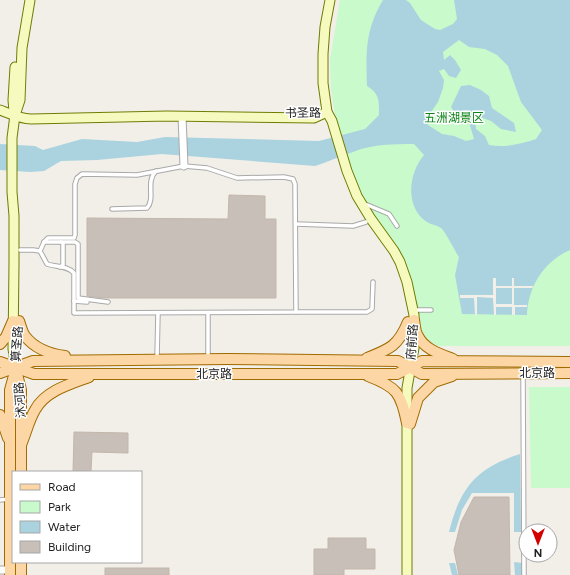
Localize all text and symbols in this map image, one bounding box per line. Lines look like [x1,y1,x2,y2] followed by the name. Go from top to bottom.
[285,106,321,120] street label: 书圣路
[424,111,484,125] park label: 五洲湖景区
[404,324,420,360] street label: 府前路
[9,326,25,362] street label: 算圣路
[519,366,555,380] street label: 北京路
[196,367,232,381] street label: 北京路
[12,382,28,418] street label: 沭河路
[12,471,142,563] legend
[48,480,76,494] text: Road
[48,500,71,514] text: Park
[48,520,80,534] text: Water
[518,523,558,563] north arrow
[48,540,91,554] text: Building
[534,546,542,559] text: N

